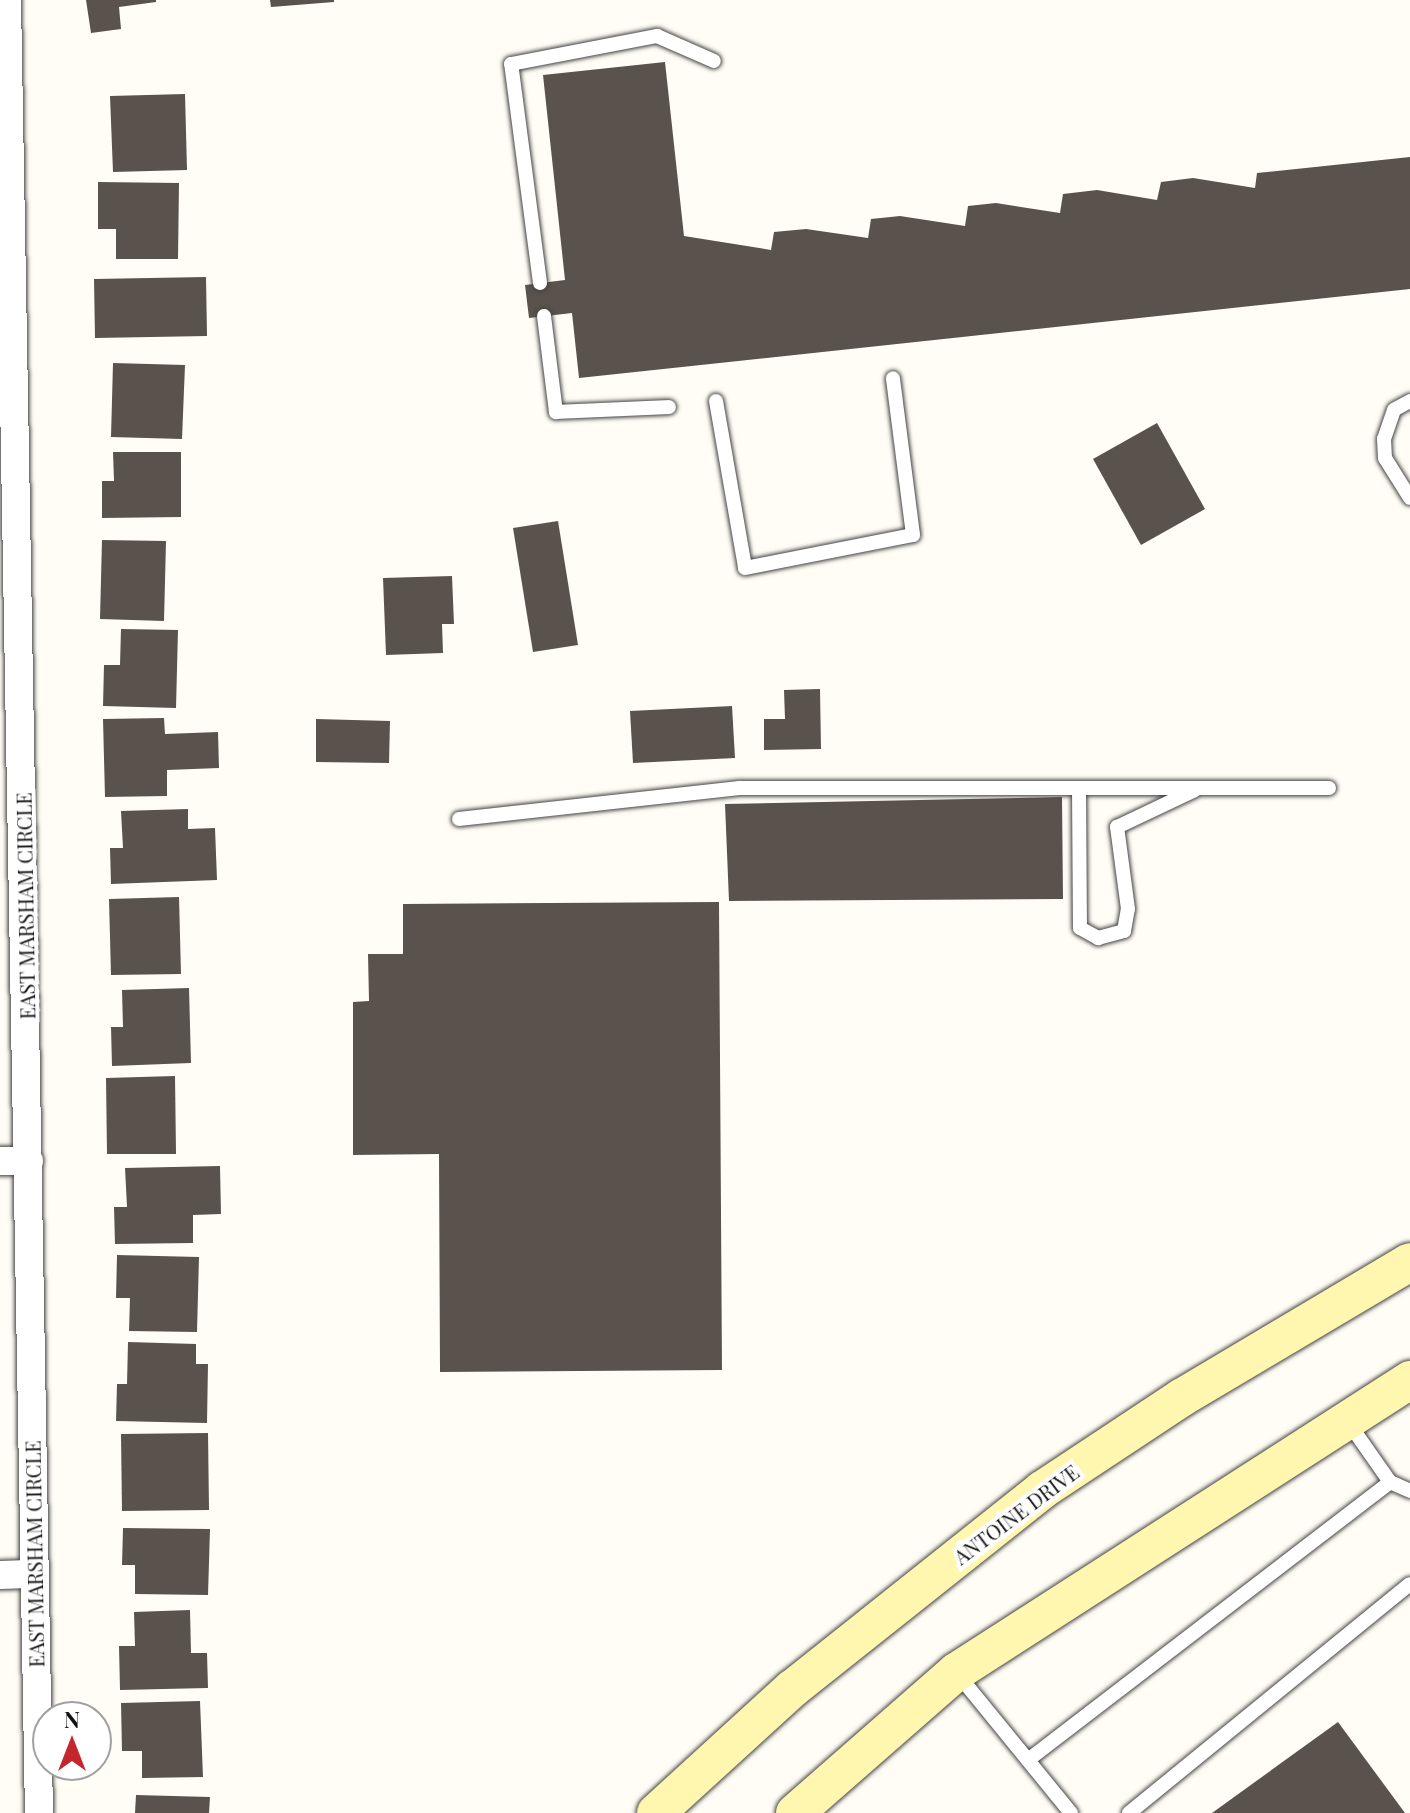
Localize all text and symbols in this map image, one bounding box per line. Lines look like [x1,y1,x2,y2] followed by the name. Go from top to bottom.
[11,792,39,1020] street label: EAST MARSHAM CIRCLE
[20,1440,48,1668] street label: EAST MARSHAM CIRCLE
[949,1459,1083,1569] street label: ANTOINE DRIVE
[32,1701,112,1781] north arrow
[64,1704,80,1734] text: N

